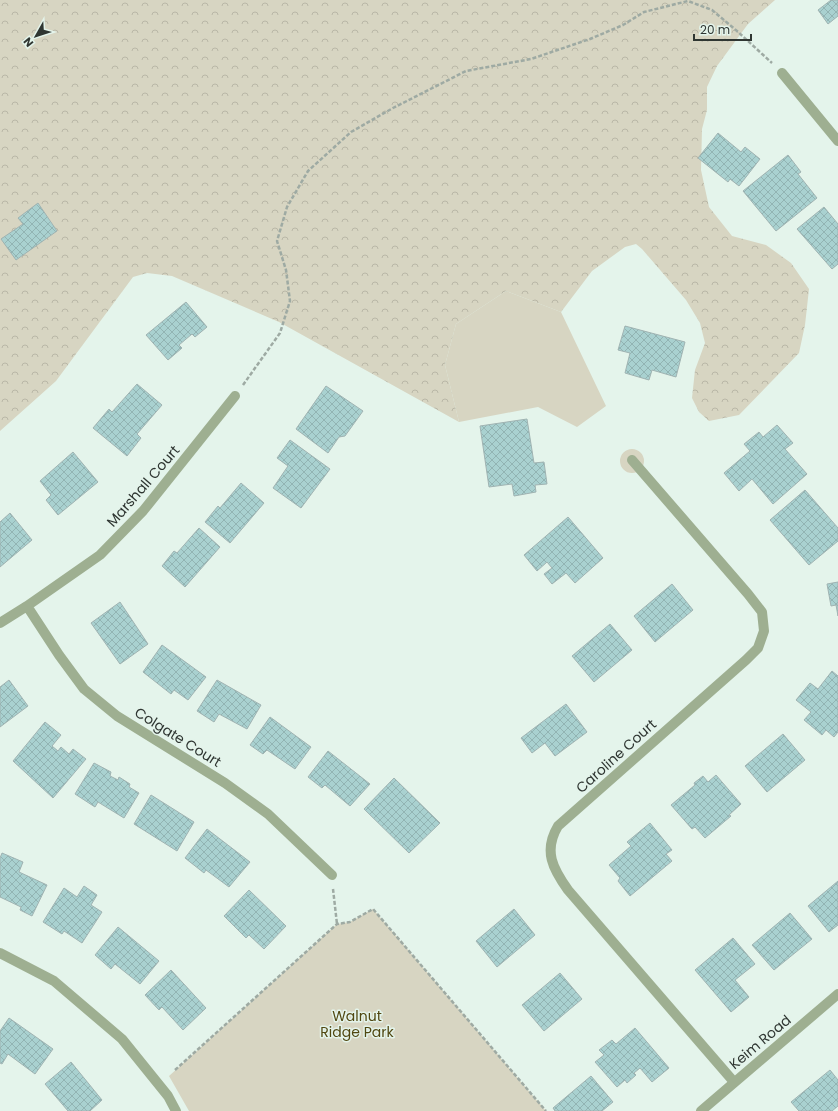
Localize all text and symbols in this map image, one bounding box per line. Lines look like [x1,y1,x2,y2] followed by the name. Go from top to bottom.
[16,16,56,56] north arrow
[694,16,751,42] scale bar
[700,21,730,38] text: 20 m
[19,34,37,51] text: N
[102,441,184,531] street label: Marshall Court
[131,702,225,772] street label: Colgate Court
[571,715,661,797] street label: Caroline Court
[320,1006,394,1042] park label: Walnut Ridge Park
[725,1010,795,1074] street label: Keim Road

